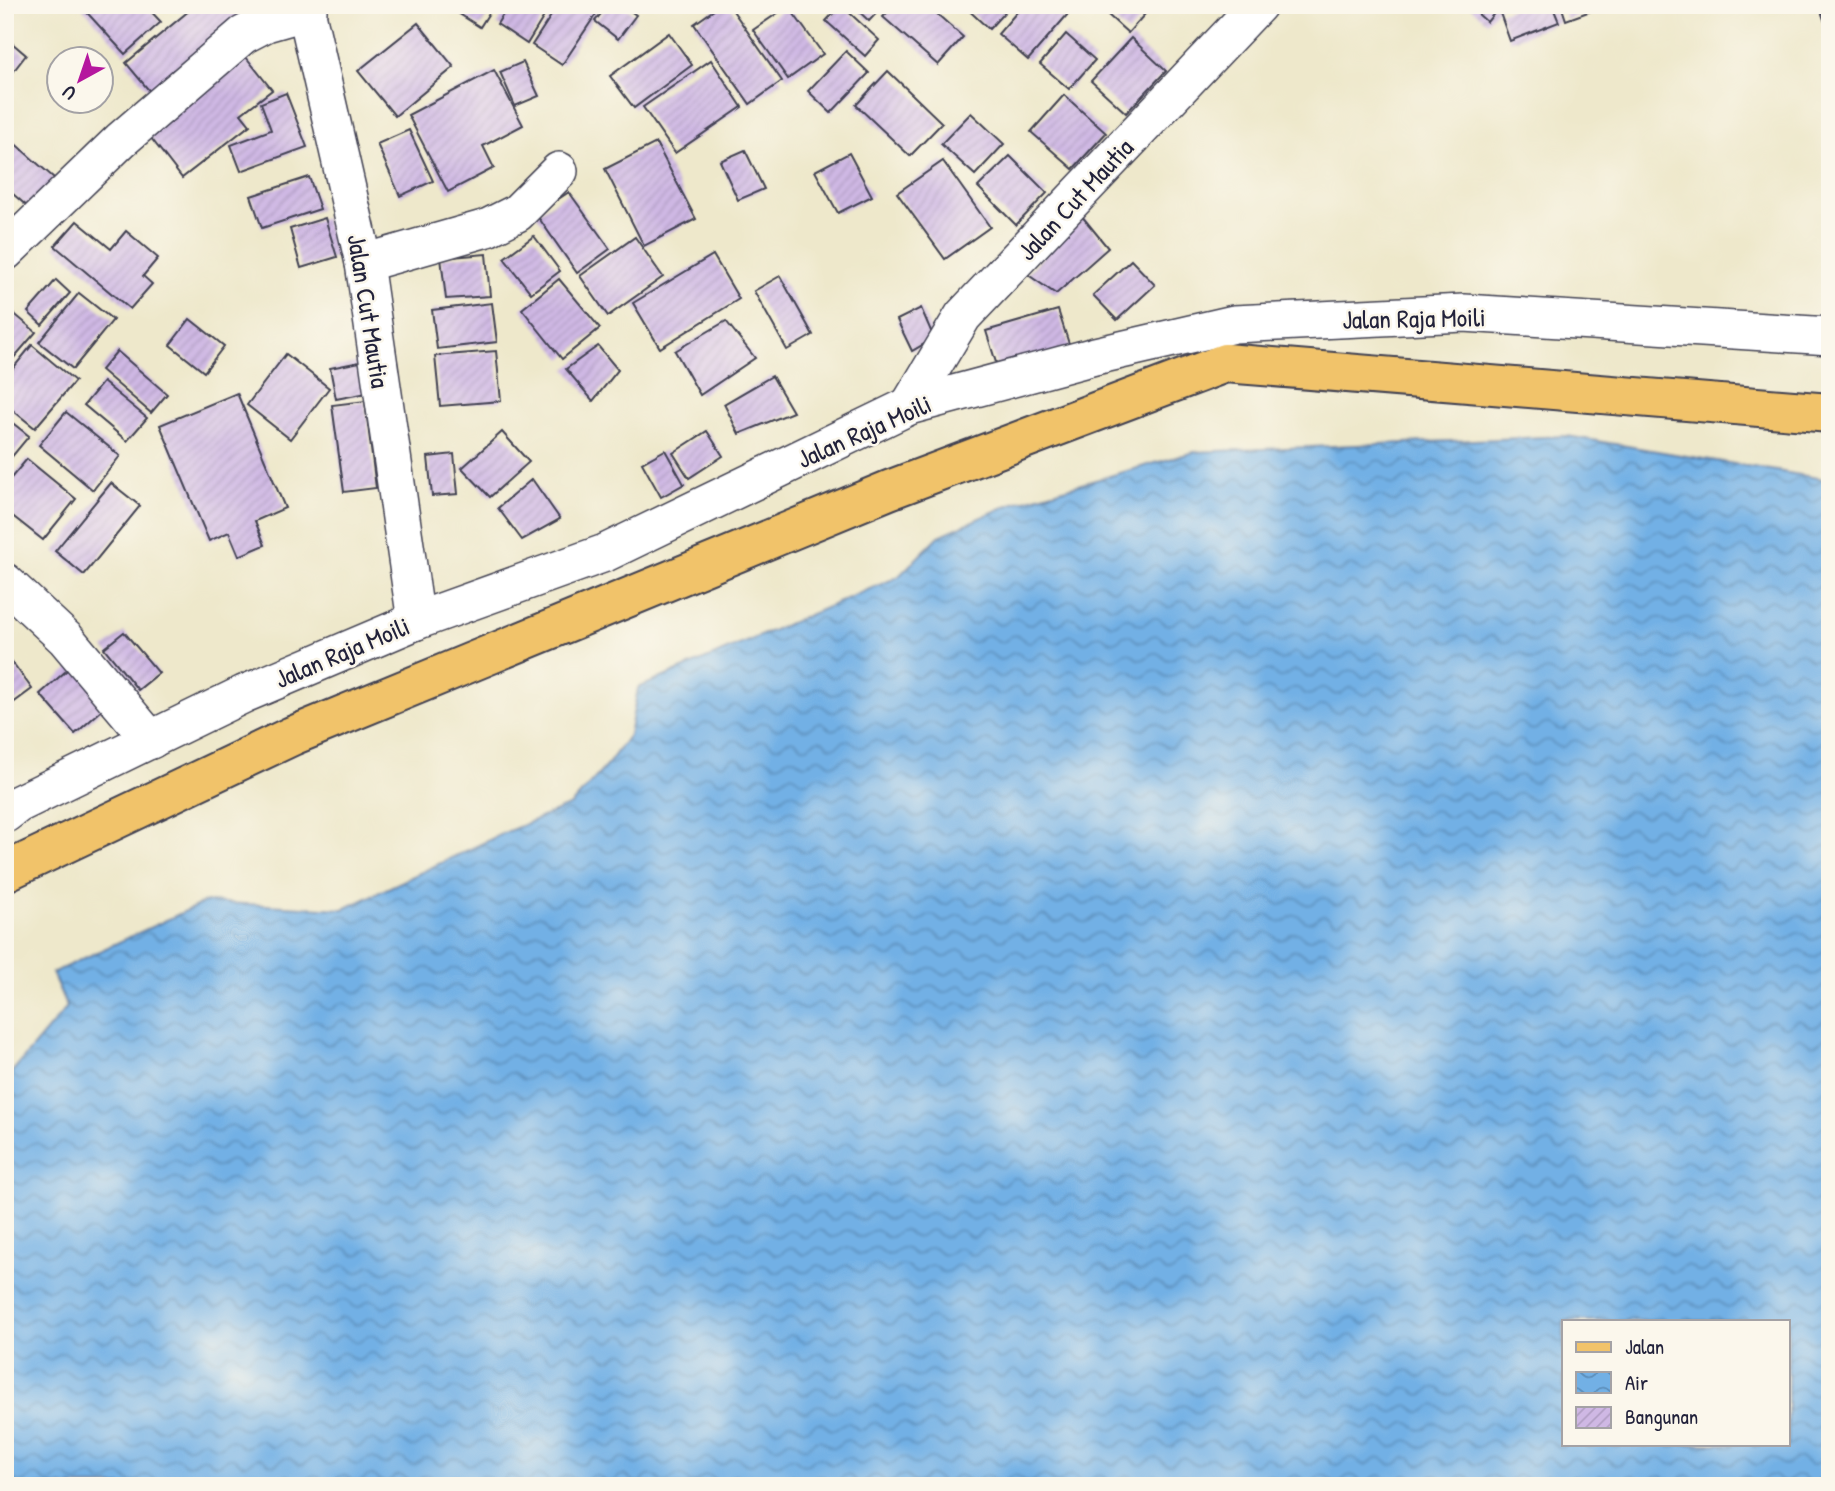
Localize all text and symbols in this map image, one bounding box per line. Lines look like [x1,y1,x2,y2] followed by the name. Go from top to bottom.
[46,46,116,116] north arrow
[56,79,81,106] text: U
[1009,130,1141,268] street label: Jalan Cut Mautia
[340,232,398,390] street label: Jalan Cut Mautia
[1342,299,1486,337] street label: Jalan Raja Moili
[791,386,937,476] street label: Jalan Raja Moili
[269,608,415,696] street label: Jalan Raja Moili
[1562,1320,1790,1446] legend
[1625,1332,1664,1361] text: Jalan
[1625,1368,1648,1397] text: Air
[1625,1402,1698,1431] text: Bangunan

